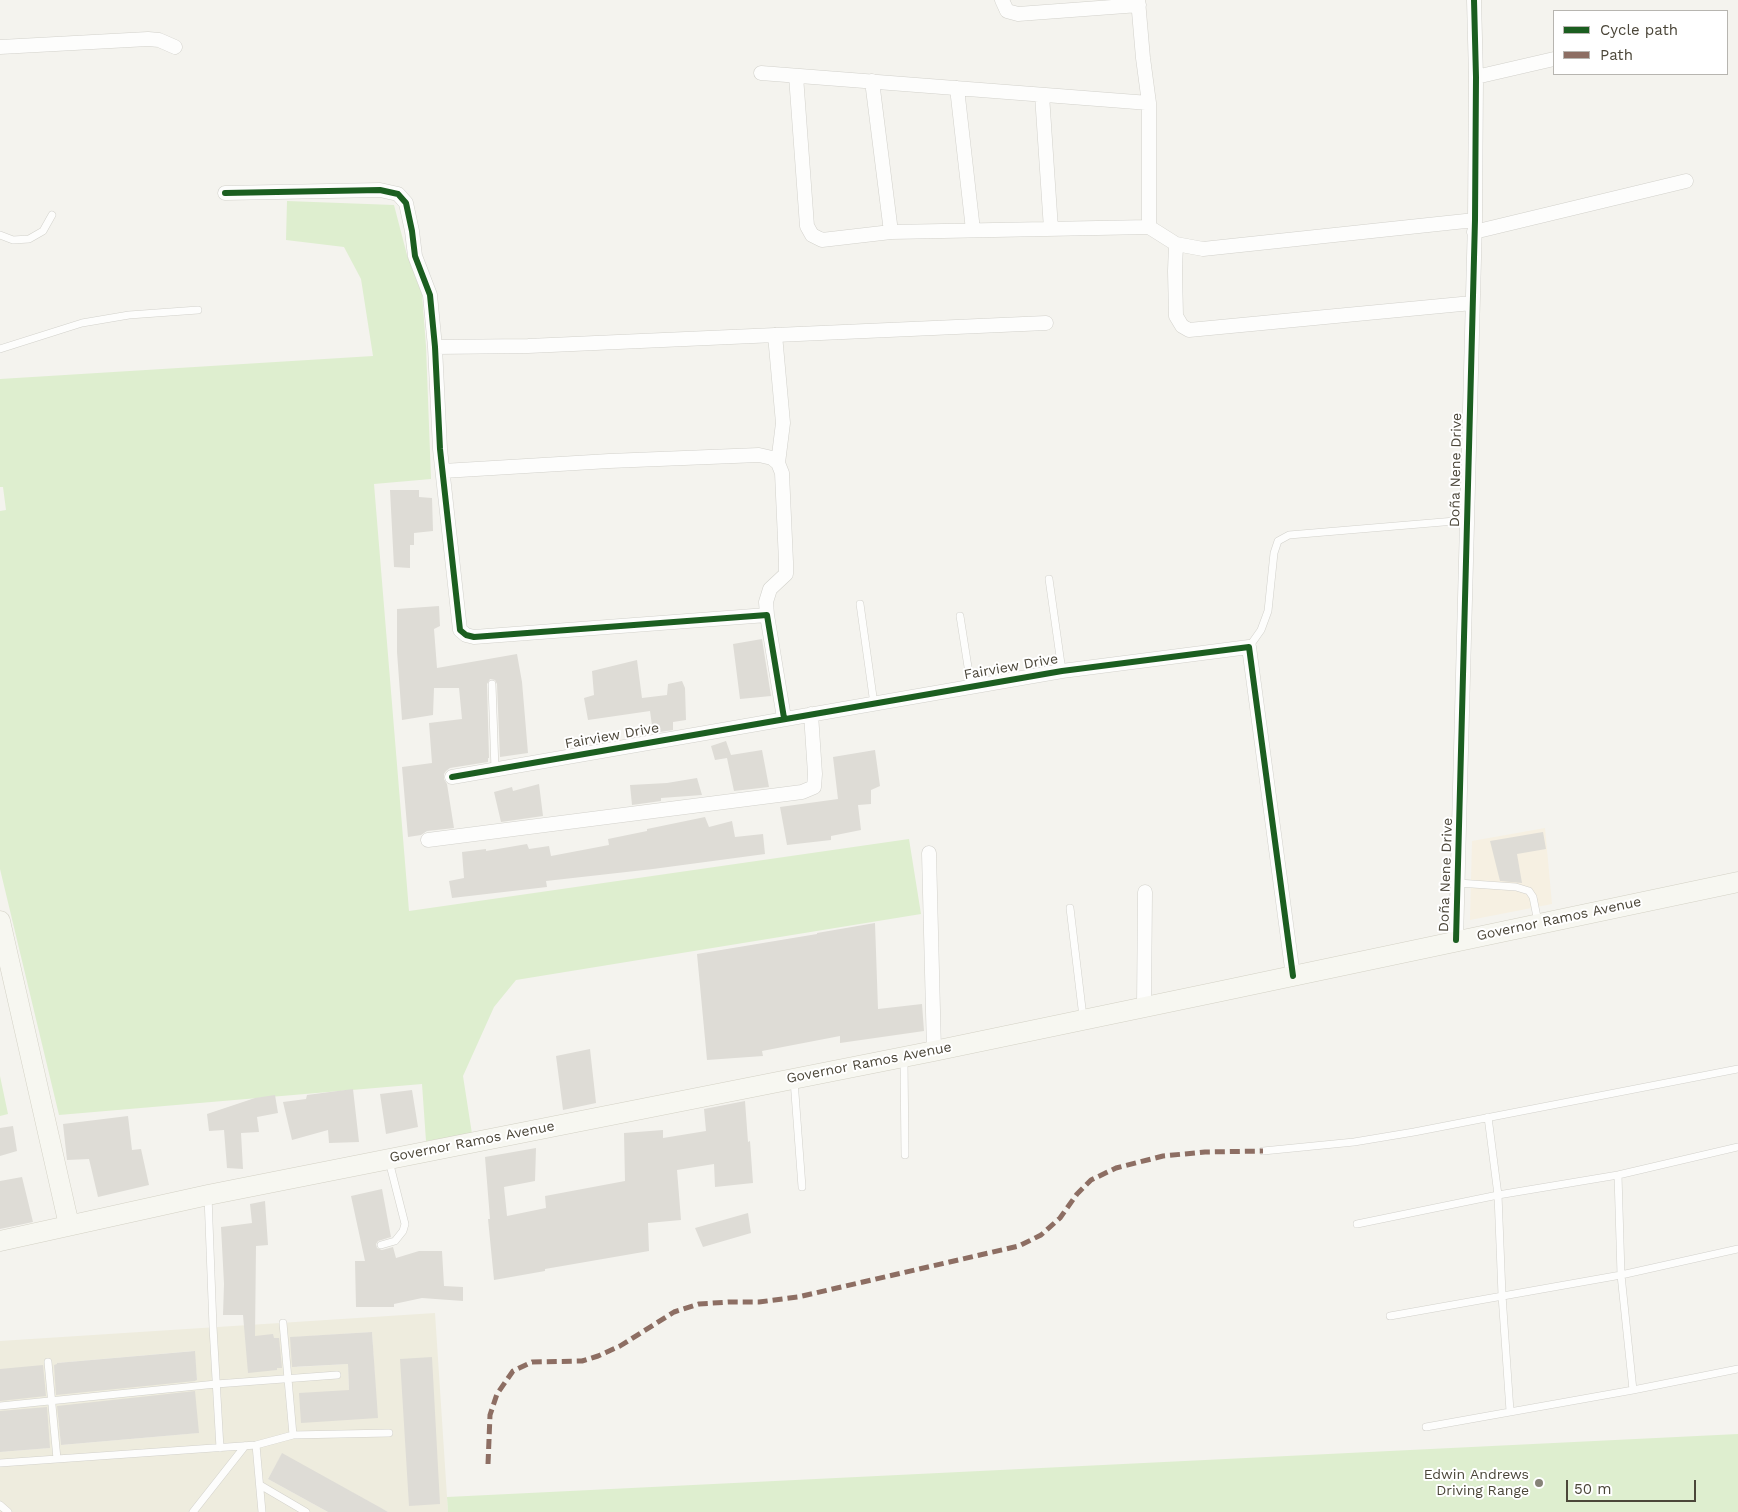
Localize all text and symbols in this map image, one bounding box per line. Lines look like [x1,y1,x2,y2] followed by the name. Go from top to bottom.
[1553,10,1728,75] legend
[1600,21,1678,39] text: Cycle path
[1600,46,1633,64] text: Path
[1447,413,1465,527] street label: Doña Nene Drive
[963,650,1059,684] street label: Fairview Drive
[564,719,660,753] street label: Fairview Drive
[1436,818,1456,932] street label: Doña Nene Drive
[1475,893,1643,945] street label: Governor Ramos Avenue
[785,1039,953,1087] street label: Governor Ramos Avenue
[388,1118,556,1166] street label: Governor Ramos Avenue
[1424,1467,1529,1500] place label: Edwin Andrews Driving Range
[1568,1470,1698,1502] scale bar
[1533,1477,1545,1489] marker: Edwin Andrews Driving Range
[1574,1480,1611,1498] text: 50 m

